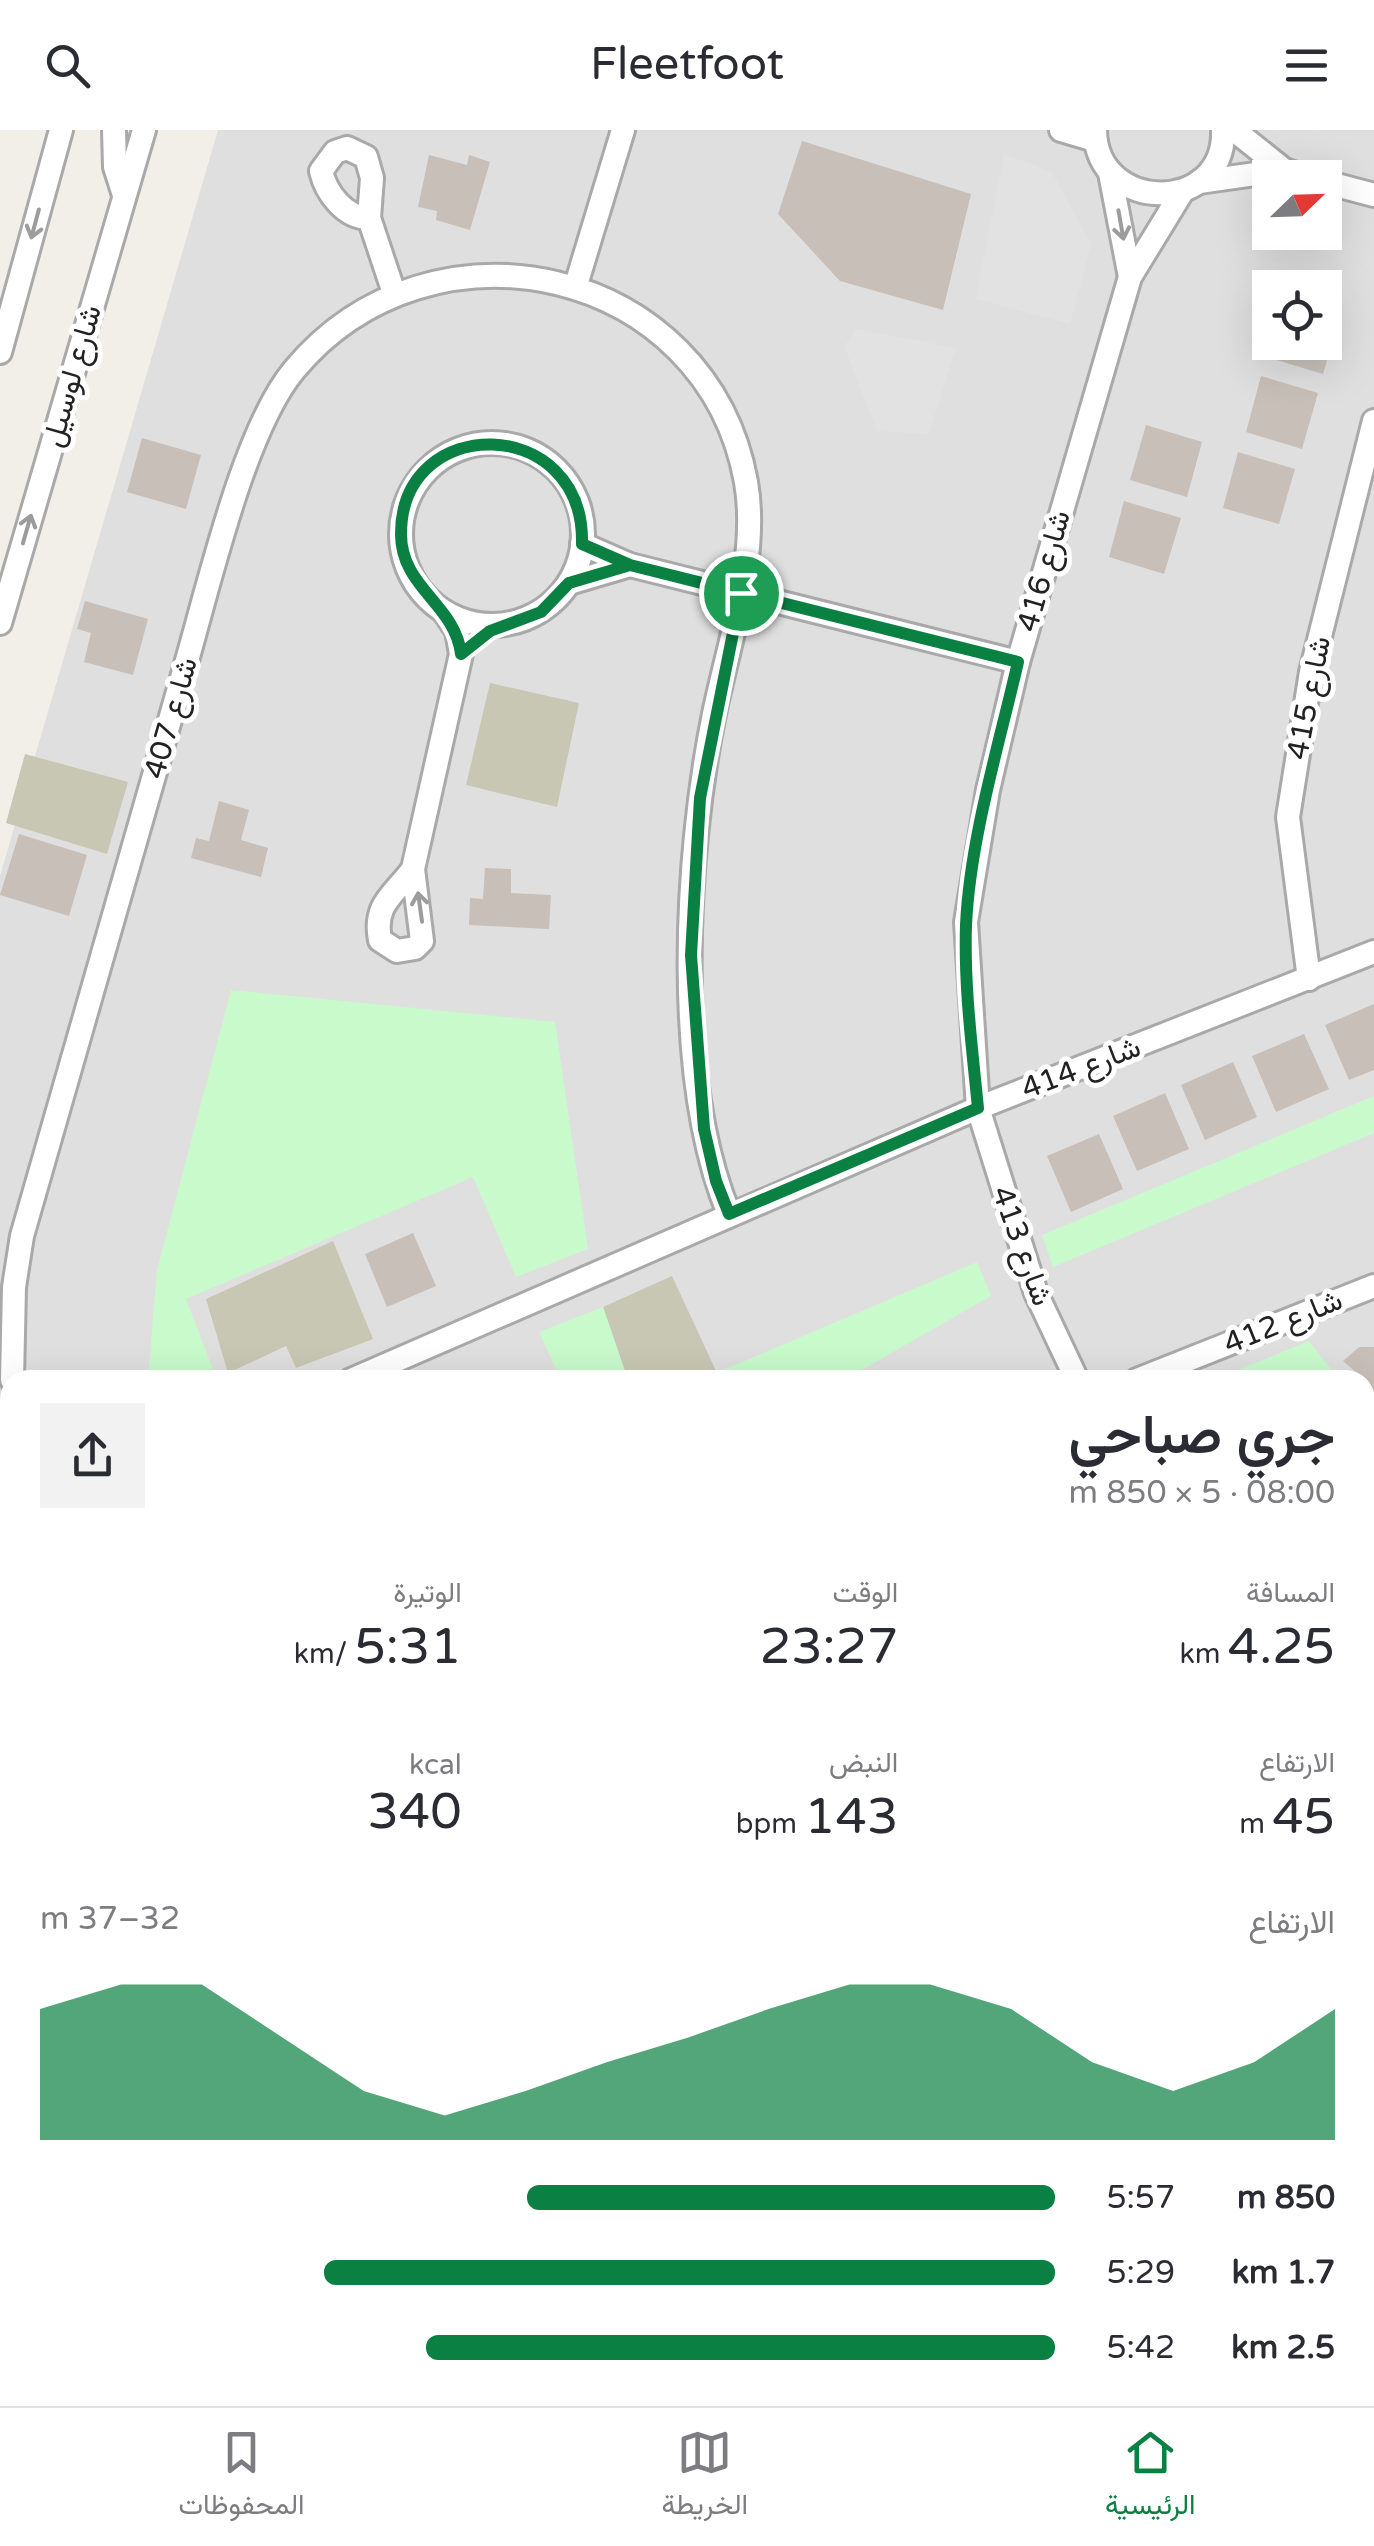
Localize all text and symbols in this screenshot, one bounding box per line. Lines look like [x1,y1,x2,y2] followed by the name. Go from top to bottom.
[40,38,95,93] icon: search
[590,38,784,92] text: Fleetfoot
[1279,38,1334,93] icon: menu
[1252,160,1342,250] north arrow
[1252,160,1342,360] map controls
[25,208,43,239] one-way arrow
[1112,208,1131,241] one-way arrow
[1252,270,1342,360] button: locate
[34,301,111,451] street label: شارع لوسيل
[1009,506,1080,636] street label: شارع 416
[19,514,38,545] one-way arrow
[699,551,784,636] pin
[714,566,769,621] icon: arrive
[1279,633,1340,763] street label: شارع 415
[136,653,207,783] street label: شارع 407
[411,892,429,924] one-way arrow
[1016,1028,1146,1109] street label: شارع 414
[982,1181,1061,1311] street label: شارع 413
[1218,1281,1348,1363] street label: شارع 412
[40,1403,145,1508] button: share
[1068,1403,1335,1469] text: جري صباحي
[1069,1474,1335,1512] text: 08:00 · 5 × 850 m
[393,1576,462,1610] text: الوتيرة
[833,1576,898,1610] text: الوقت
[1246,1576,1335,1610] text: المسافة
[354,1617,462,1677] text: 5:31
[760,1617,898,1677] text: 23:27
[1228,1617,1335,1677] text: 4.25
[294,1637,354,1671] text: /km
[1180,1637,1228,1671] text: km
[829,1746,898,1780] text: النبض
[1259,1746,1335,1780] text: الارتفاع
[409,1748,462,1782] text: kcal
[367,1782,462,1842] text: 340
[804,1787,898,1847] text: 143
[1272,1787,1335,1847] text: 45
[736,1807,804,1841] text: bpm
[1239,1807,1272,1841] text: m
[40,1900,180,1938] text: 32–37 m
[1248,1904,1335,1942] text: الارتفاع
[1106,2179,1175,2217] text: 5:57
[1237,2179,1335,2217] text: 850 m
[1106,2254,1175,2292] text: 5:29
[1232,2254,1335,2292] text: 1.7 km
[1106,2329,1175,2367] text: 5:42
[1231,2329,1335,2367] text: 2.5 km
[178,2425,305,2529] tab: المحفوظات
[662,2425,748,2529] tab: الخريطة
[1105,2425,1196,2529] tab: الرئيسية

